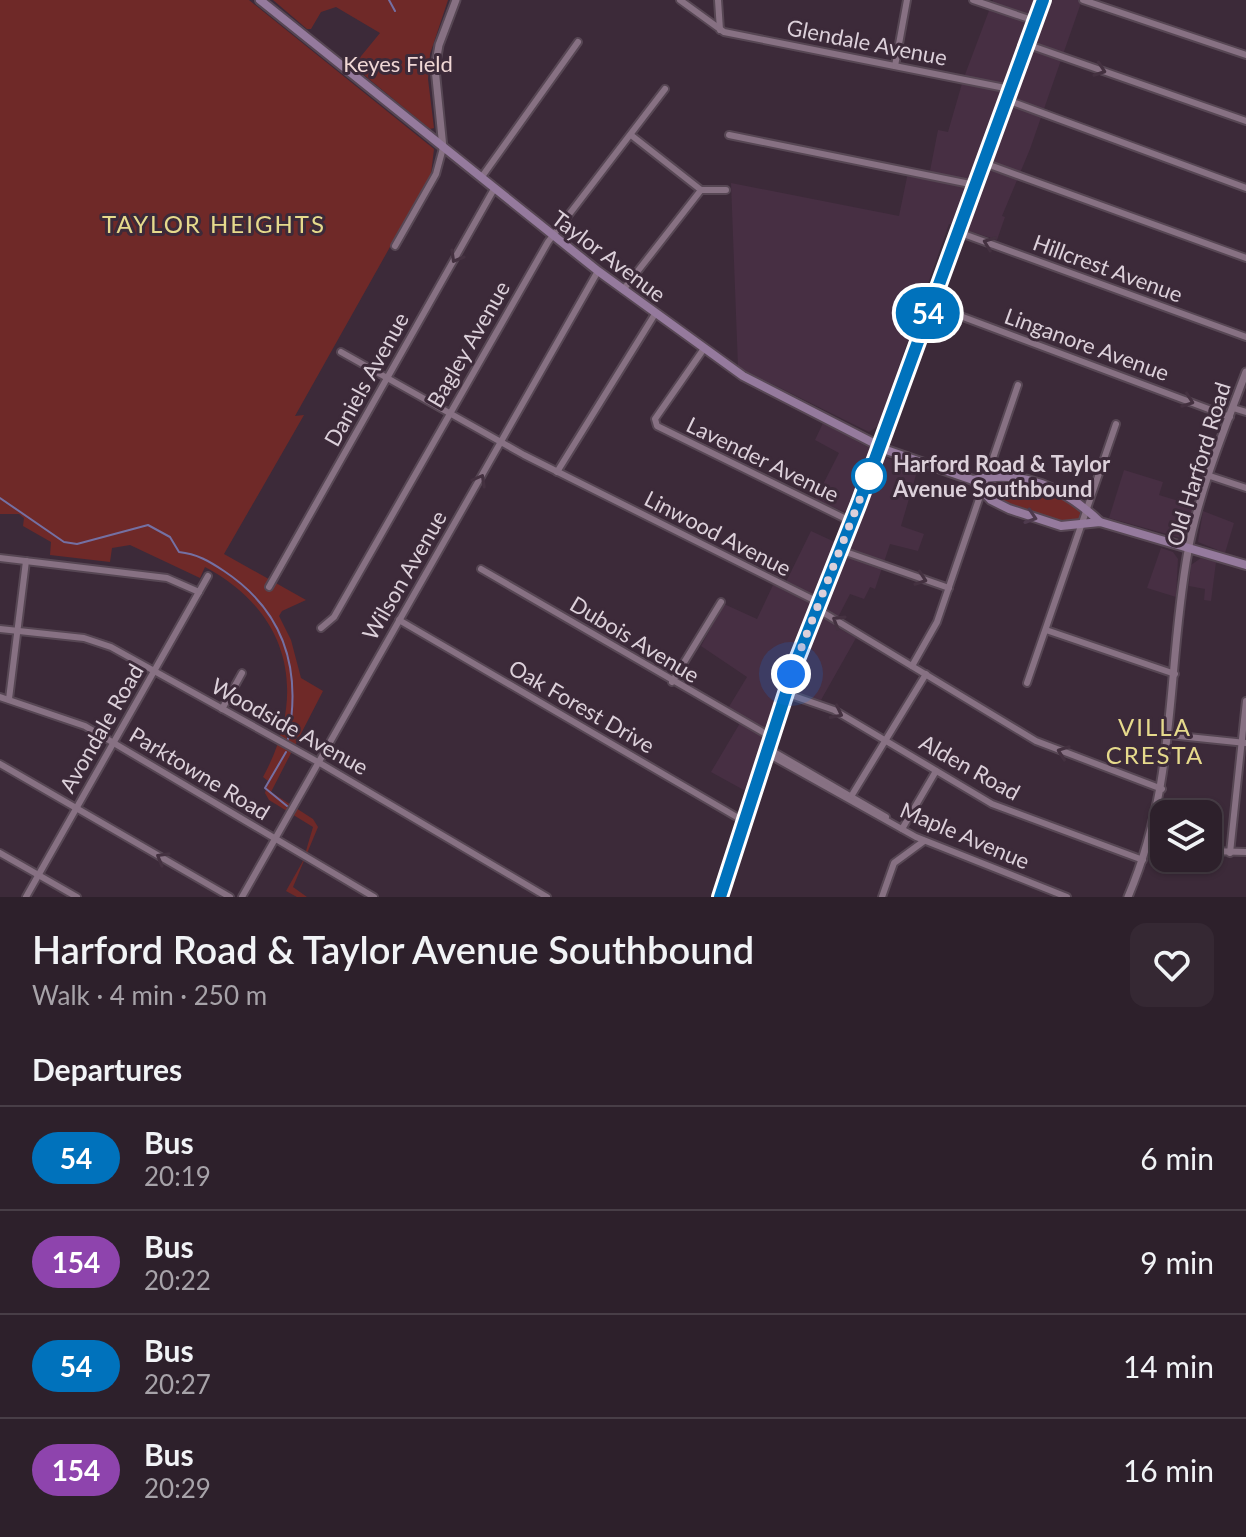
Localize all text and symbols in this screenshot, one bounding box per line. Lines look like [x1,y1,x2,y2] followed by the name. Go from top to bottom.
[784,13,950,71] street label: Glendale Avenue
[343,50,453,77] park label: Keyes Field
[1092,60,1106,77] one-way arrow
[547,204,671,308] street label: Taylor Avenue
[102,209,326,238] district label: TAYLOR HEIGHTS
[1030,228,1186,308] street label: Hillcrest Avenue
[983,236,997,253] one-way arrow
[450,248,466,263] one-way arrow
[421,276,515,412] street label: Bagley Avenue
[892,287,964,339] line badge: 54
[912,296,944,330] text: 54
[1001,302,1173,386] street label: Linganore Avenue
[318,307,414,451] street label: Daniels Avenue
[1160,379,1236,549] street label: Old Harford Road
[1180,391,1194,408] one-way arrow
[682,410,844,508] street label: Lavender Avenue
[892,450,1111,502] place label: Harford Road & Taylor Avenue Southbound
[852,459,886,493] marker: Harford Road & Taylor Avenue Southbound
[470,474,486,488] one-way arrow
[640,484,796,582] street label: Linwood Avenue
[356,505,452,645] street label: Wilson Avenue
[1023,507,1037,523] one-way arrow
[913,569,927,585] one-way arrow
[565,590,705,688] street label: Dubois Avenue
[832,615,847,631] one-way arrow
[504,653,660,759] street label: Oak Forest Drive
[771,654,811,694] your location
[53,659,149,797] street label: Avondale Road
[207,672,373,780] street label: Woodside Avenue
[829,703,844,718] one-way arrow
[1106,712,1204,769] district label: VILLA CRESTA
[125,721,275,825] street label: Parktowne Road
[915,728,1025,806] street label: Alden Road
[1057,745,1071,762] one-way arrow
[896,796,1034,874] street label: Maple Avenue
[1150,800,1222,872] map controls
[1150,800,1222,872] button: layers
[156,852,171,868] one-way arrow
[1130,923,1214,1007] button: heart
[32,926,754,972] text: Harford Road & Taylor Avenue Southbound
[32,979,267,1011] text: Walk · 4 min · 250 m
[32,1051,182,1087] text: Departures
[144,1124,194,1160] text: Bus
[1140,1140,1214,1176] text: 6 min
[60,1141,92,1175] text: 54
[144,1160,211,1192] text: 20:19
[144,1228,194,1264] text: Bus
[1140,1244,1214,1280] text: 9 min
[52,1245,100,1279] text: 154
[144,1264,211,1296] text: 20:22
[144,1332,194,1368] text: Bus
[1123,1348,1214,1384] text: 14 min
[60,1349,92,1383] text: 54
[144,1368,211,1400] text: 20:27
[144,1436,194,1472] text: Bus
[1123,1452,1214,1488] text: 16 min
[52,1453,100,1487] text: 154
[144,1472,211,1504] text: 20:29

